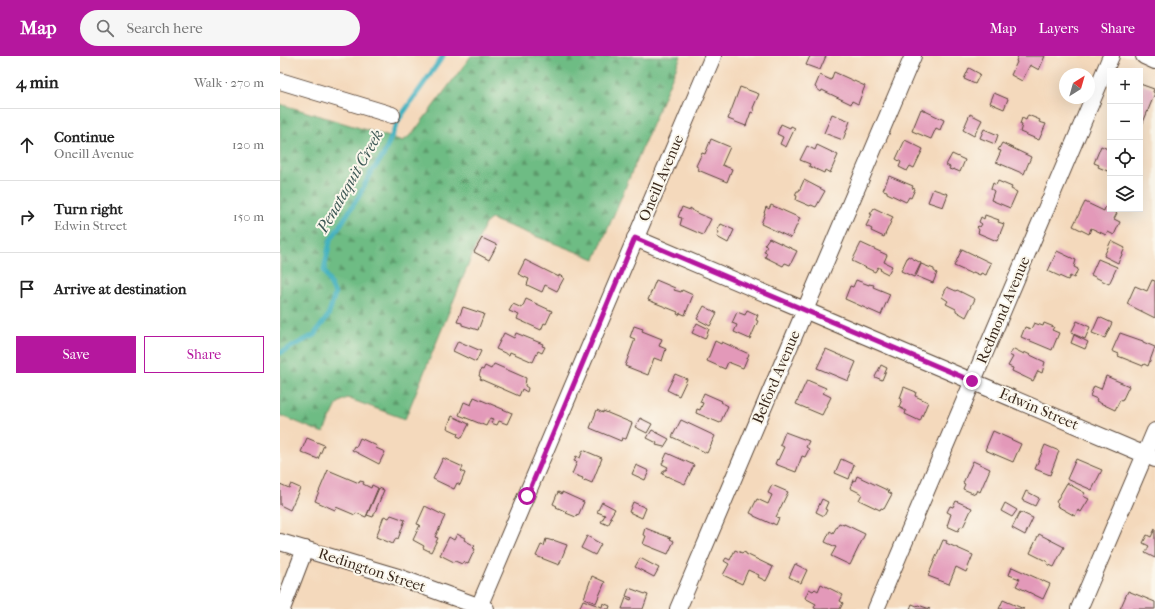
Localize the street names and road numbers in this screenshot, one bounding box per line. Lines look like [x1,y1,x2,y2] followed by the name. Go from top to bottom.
[635,131,688,224] street label: Oneill Avenue
[972,253,1034,366] street label: Redmond Avenue
[748,327,804,426] street label: Belford Avenue
[997,384,1082,434] street label: Edwin Street
[316,544,429,596] street label: Redington Street

